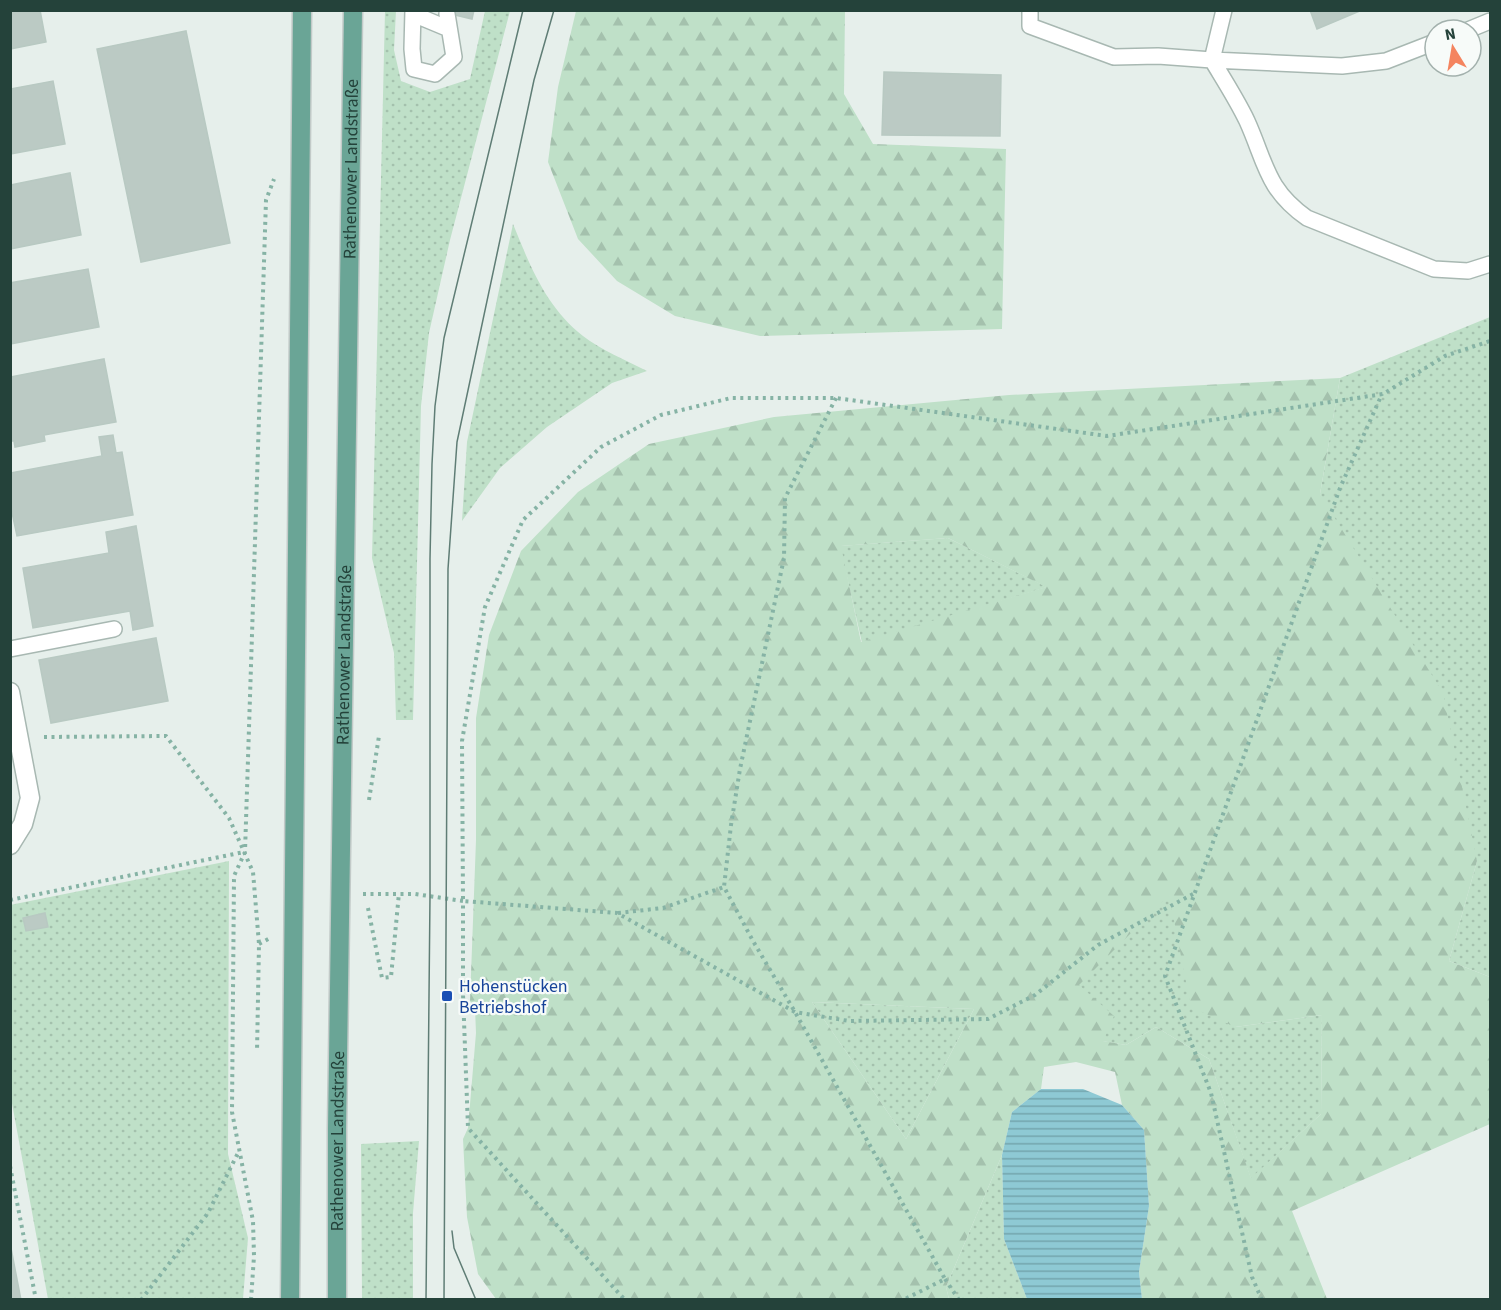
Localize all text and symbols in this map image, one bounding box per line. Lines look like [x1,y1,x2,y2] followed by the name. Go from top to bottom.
[1423,18,1483,78] north arrow
[1443,22,1458,46] text: N
[337,79,365,259] street label: Rathenower Landstraße
[330,565,358,745] street label: Rathenower Landstraße
[459,974,568,1020] place label: Hohenstücken Betriebshof
[440,989,454,1003] marker: Hohenstücken Betriebshof
[325,1051,351,1231] street label: Rathenower Landstraße

